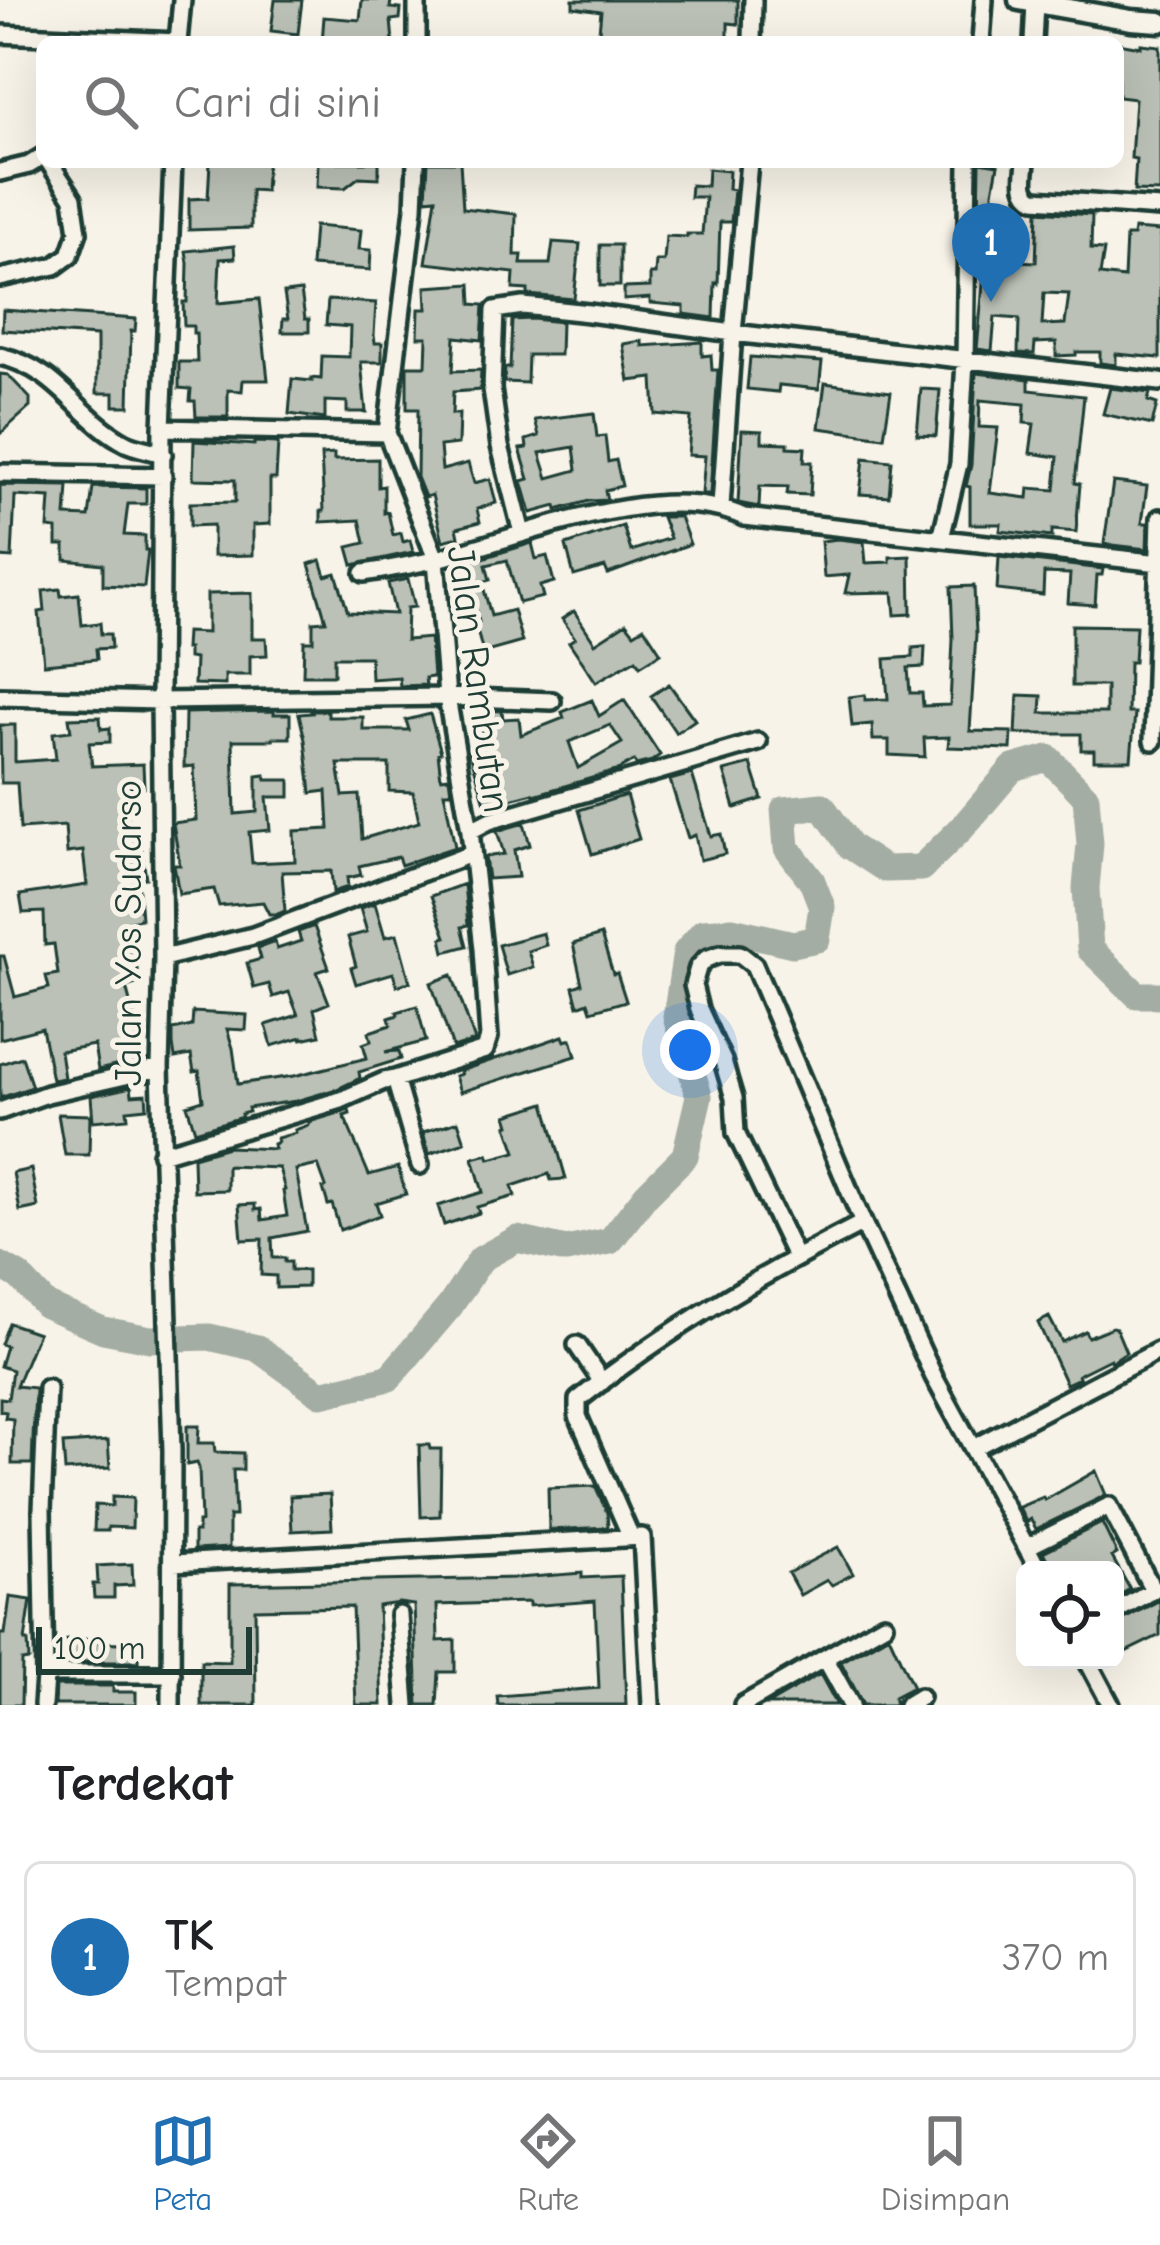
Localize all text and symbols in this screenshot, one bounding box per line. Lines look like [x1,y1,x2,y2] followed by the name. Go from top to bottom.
[36,36,1124,168] search box
[78,69,144,135] icon: search
[174,76,381,128] text: Cari di sini
[952,203,1030,302] pin: 1
[438,543,520,815] street label: Jalan Rambutan
[106,780,151,1086] street label: Jalan Yos Sudarso
[660,1020,720,1080] your location
[1016,1561,1124,1669] map controls
[1016,1561,1124,1669] button: locate
[36,1621,252,1674] scale bar
[54,1629,146,1667] text: 100 m
[48,1754,233,1813] text: Terdekat
[165,1909,214,1961] text: TK
[82,1935,98,1980] text: 1
[1002,1935,1109,1980] text: 370 m
[165,1961,286,2006] text: Tempat
[150,2108,216,2218] tab: Peta
[515,2108,581,2218] tab: Rute
[881,2108,1010,2218] tab: Disimpan

